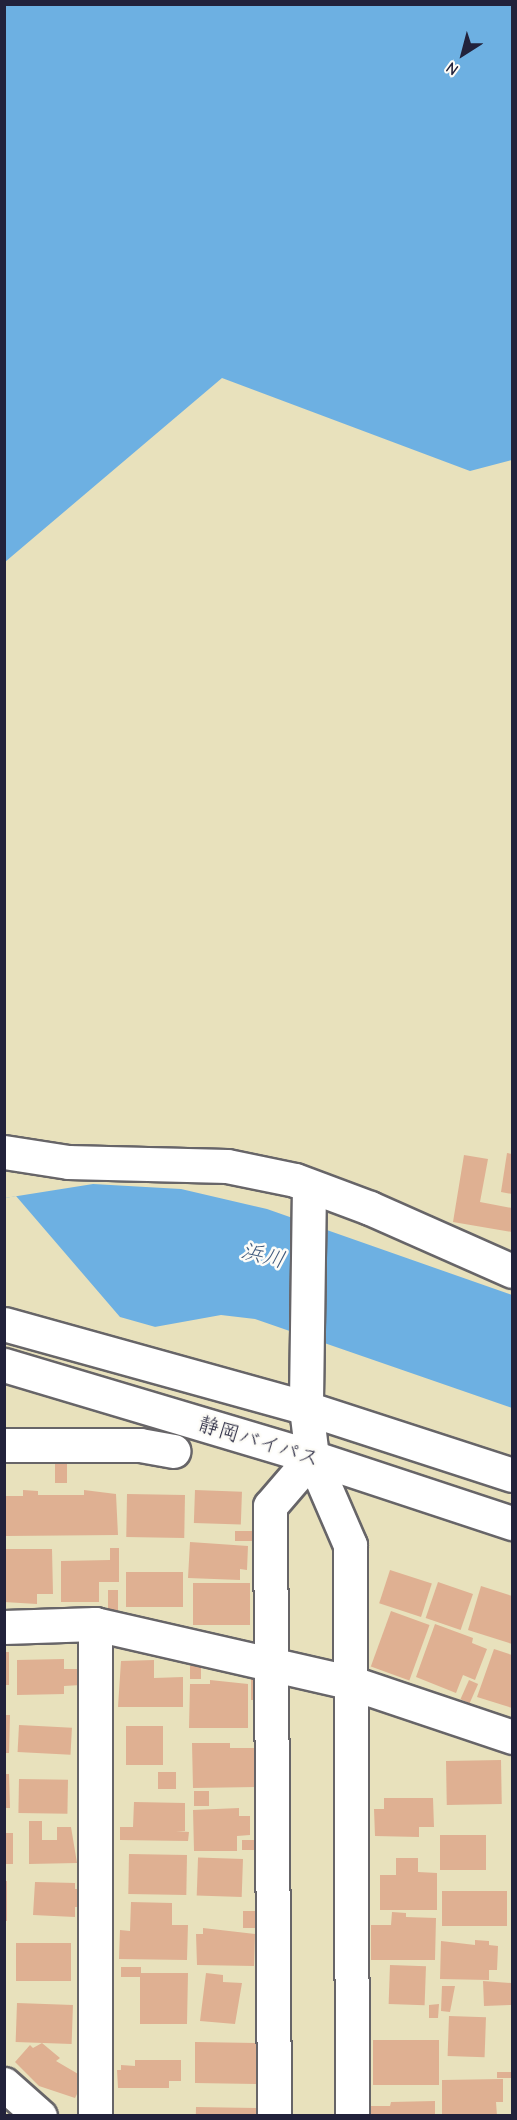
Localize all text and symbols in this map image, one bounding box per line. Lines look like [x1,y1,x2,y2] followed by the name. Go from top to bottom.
[433,24,493,84] north arrow
[443,58,462,79] text: N
[238,1238,288,1274] water label: 浜川
[195,1411,323,1471] street label: 静岡バイパス

